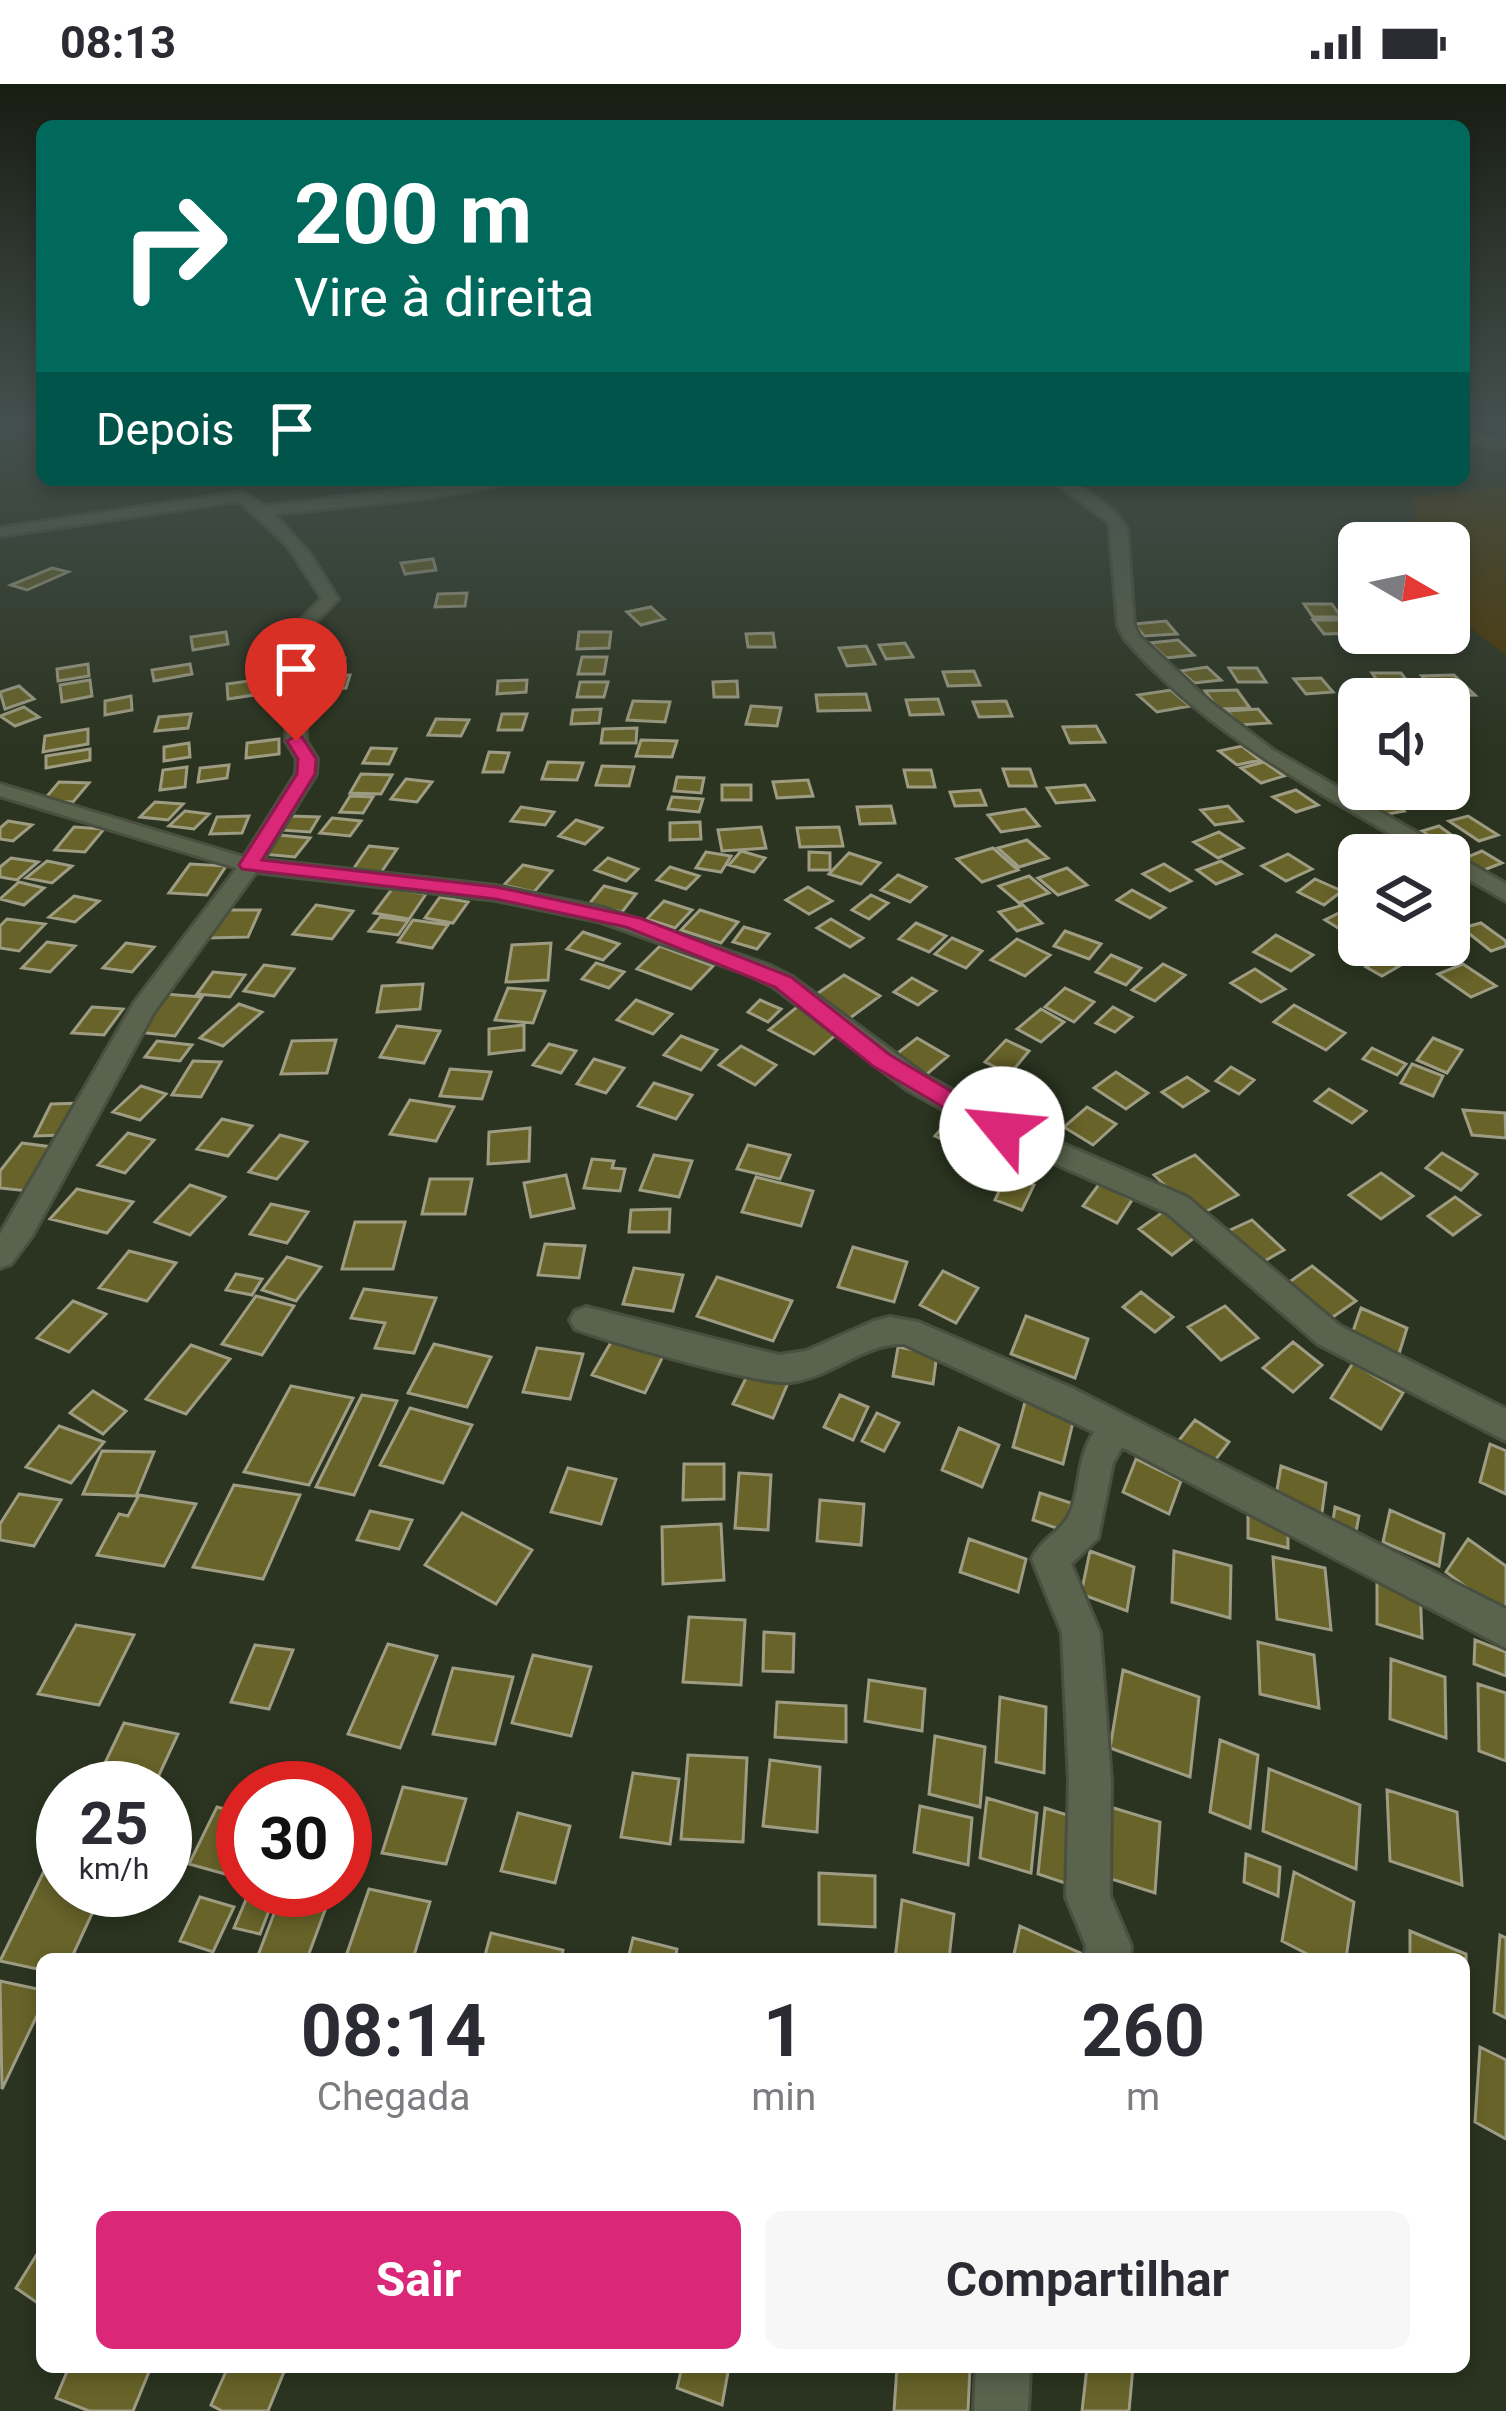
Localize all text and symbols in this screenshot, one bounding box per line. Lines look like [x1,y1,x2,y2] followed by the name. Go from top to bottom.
[60,16,176,69] text: 08:13
[294,165,532,264] text: 200 m
[96,168,252,324] icon: right
[294,266,594,329] text: Vire à direita
[259,396,325,462] icon: arrive
[96,403,235,456] text: Depois
[1338,522,1470,654] north arrow
[1338,522,1470,966] map controls
[245,618,347,741] pin
[263,636,329,702] icon: arrive
[1338,678,1470,810] button: sound
[1338,834,1470,966] button: layers
[939,1066,1065,1192] position arrow
[216,1761,372,1917] speed limit sign: 30
[80,1788,148,1859] text: 25
[79,1851,149,1886] text: km/h
[301,1989,486,2074] text: 08:14
[763,1989,804,2074] text: 1
[1081,1989,1205,2074] text: 260
[317,2074,471,2120] text: Chegada
[751,2074,816,2120] text: min
[1126,2074,1160,2120] text: m
[96,2211,741,2349] button: Sair
[765,2211,1410,2349] button: Compartilhar

